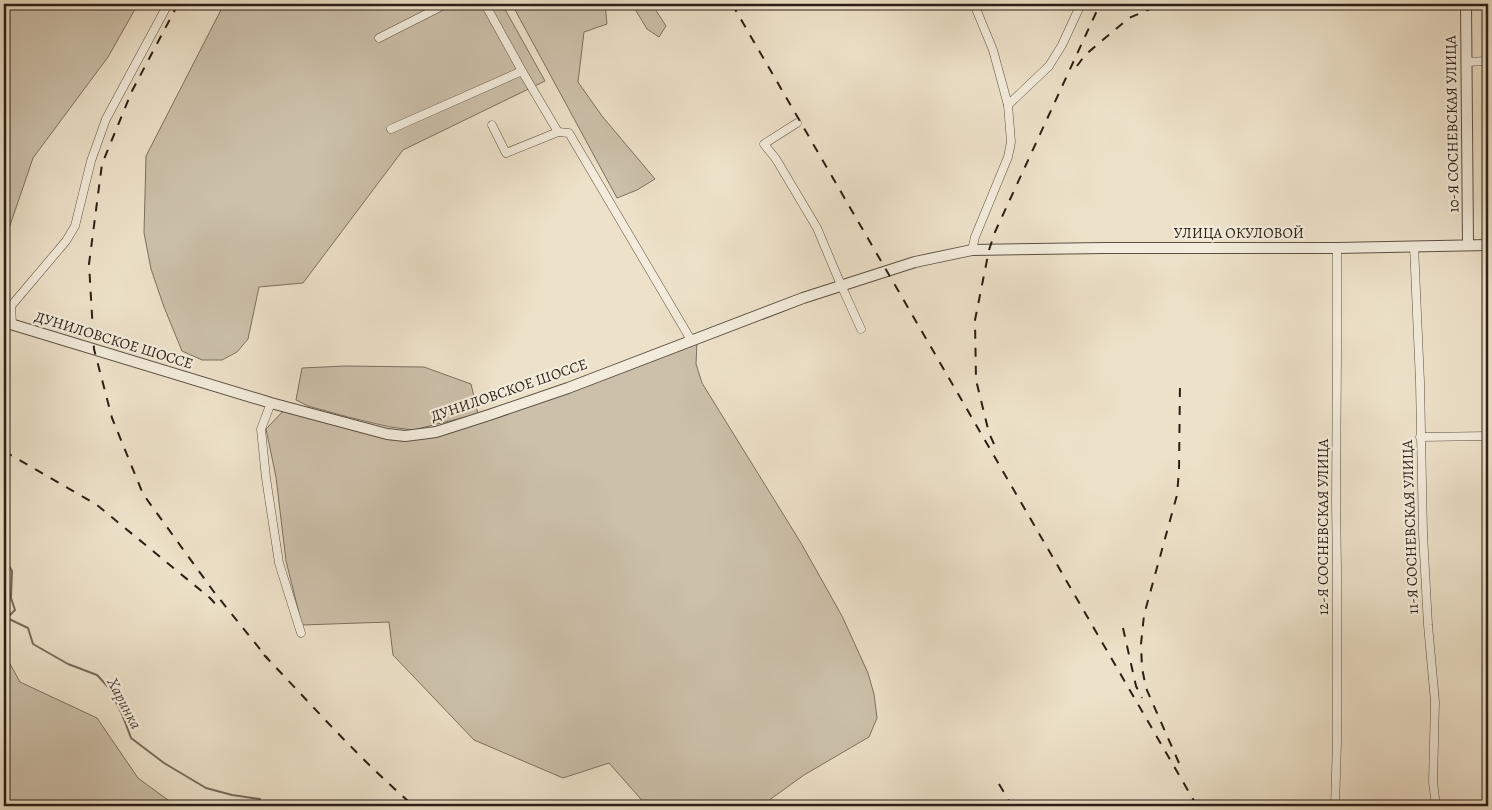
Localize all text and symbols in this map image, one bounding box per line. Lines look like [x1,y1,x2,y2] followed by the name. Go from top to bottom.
[1440,35,1464,213] street label: 10-Я СОСНЕВСКАЯ УЛИЦА
[1174,223,1304,243] street label: УЛИЦА ОКУЛОВОЙ
[32,306,196,374] street label: ДУНИЛОВСКОЕ ШОССЕ
[428,354,590,426] street label: ДУНИЛОВСКОЕ ШОССЕ
[1313,439,1333,615] street label: 12-Я СОСНЕВСКАЯ УЛИЦА
[1397,439,1423,615] street label: 11-Я СОСНЕВСКАЯ УЛИЦА
[101,673,147,733] water label: Харинка

